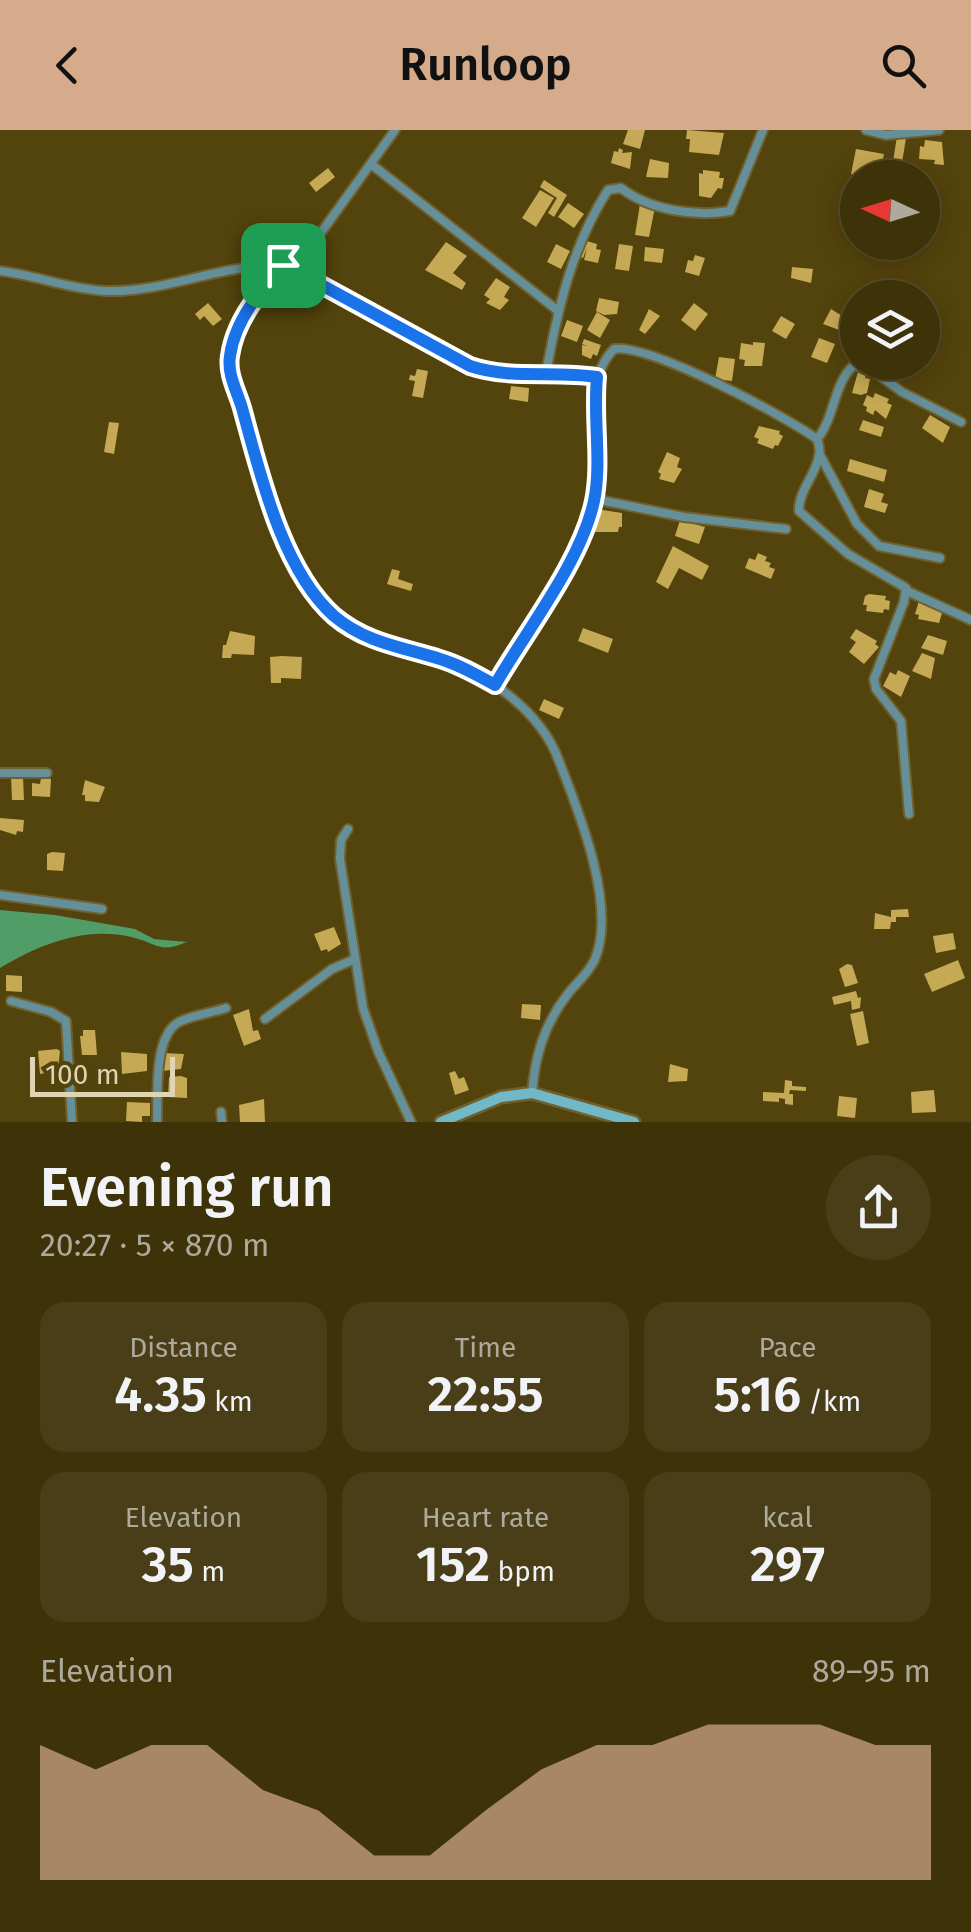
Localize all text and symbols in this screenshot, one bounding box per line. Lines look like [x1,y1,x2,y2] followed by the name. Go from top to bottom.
[40,38,95,93] icon: back
[400,38,572,92] text: Runloop
[876,38,931,93] icon: search
[840,160,940,260] north arrow
[840,160,940,380] map controls
[241,223,326,308] pin
[256,238,311,293] icon: arrive
[840,280,940,380] button: layers
[30,1052,175,1096] scale bar
[45,1058,120,1091] text: 100 m
[40,1155,334,1221] text: Evening run
[826,1155,931,1260] button: share
[40,1226,269,1264] text: 20:27 · 5 × 870 m
[129,1331,238,1364] text: Distance
[455,1331,516,1364] text: Time
[758,1331,817,1364] text: Pace
[114,1364,207,1424] text: 4.35
[428,1364,544,1424] text: 22:55
[714,1364,801,1424] text: 5:16
[207,1385,253,1418] text: km
[801,1385,861,1418] text: /km
[125,1501,242,1534] text: Elevation
[422,1501,549,1534] text: Heart rate
[762,1501,813,1534] text: kcal
[142,1534,194,1594] text: 35
[416,1534,490,1594] text: 152
[750,1534,825,1594] text: 297
[194,1555,225,1588] text: m
[490,1555,555,1588] text: bpm
[40,1652,174,1690] text: Elevation
[812,1652,931,1690] text: 89–95 m

